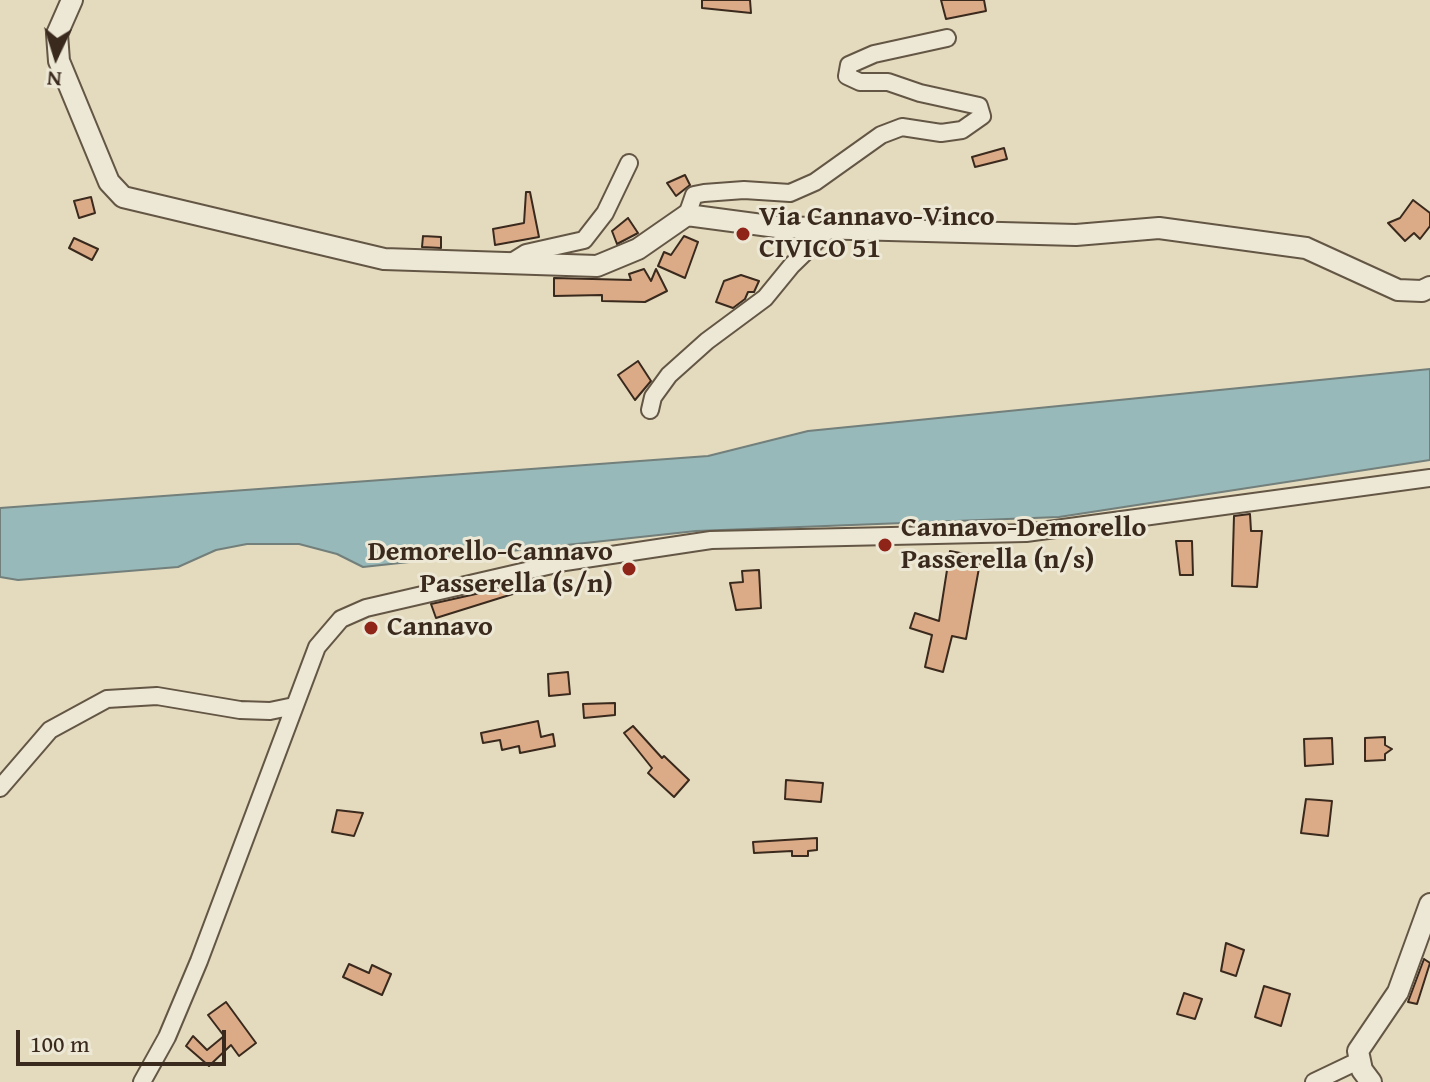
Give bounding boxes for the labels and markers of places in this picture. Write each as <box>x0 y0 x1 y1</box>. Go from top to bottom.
place label: Via Cannavo-Vinco CIVICO 51 <box>759 201 995 267</box>
marker: Via Cannavo-Vinco CIVICO 51 <box>734 225 752 243</box>
place label: Cannavo-Demorello Passerella (n/s) <box>901 512 1146 578</box>
place label: Demorello-Cannavo Passerella (s/n) <box>368 536 613 602</box>
marker: Cannavo-Demorello Passerella (n/s) <box>876 536 894 554</box>
marker: Demorello-Cannavo Passerella (s/n) <box>620 560 638 578</box>
place label: Cannavo <box>387 611 493 645</box>
marker: Cannavo <box>362 619 380 637</box>

